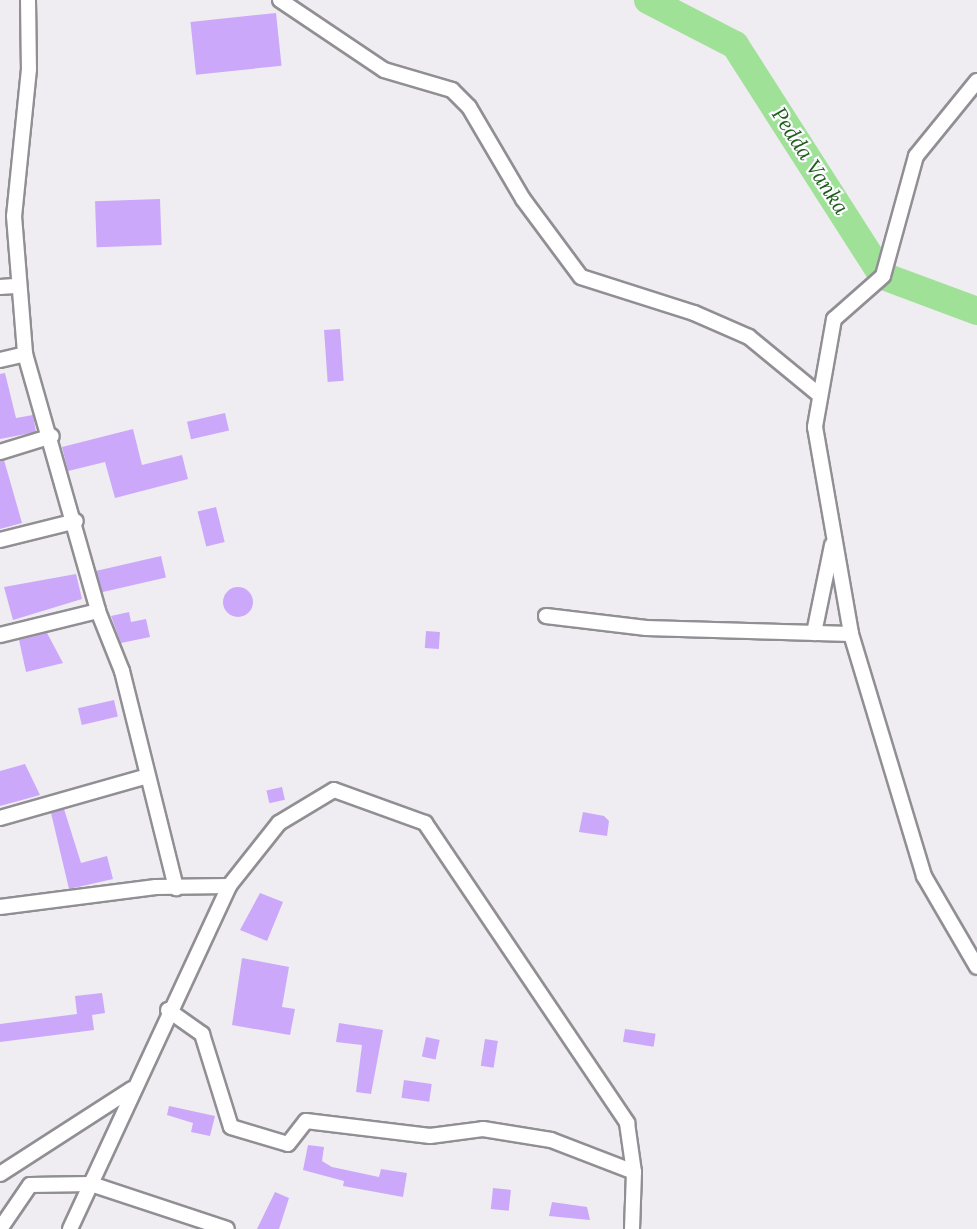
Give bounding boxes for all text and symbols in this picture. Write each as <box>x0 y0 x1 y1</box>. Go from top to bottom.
water label: Pedda Vanka <box>766 103 854 219</box>

